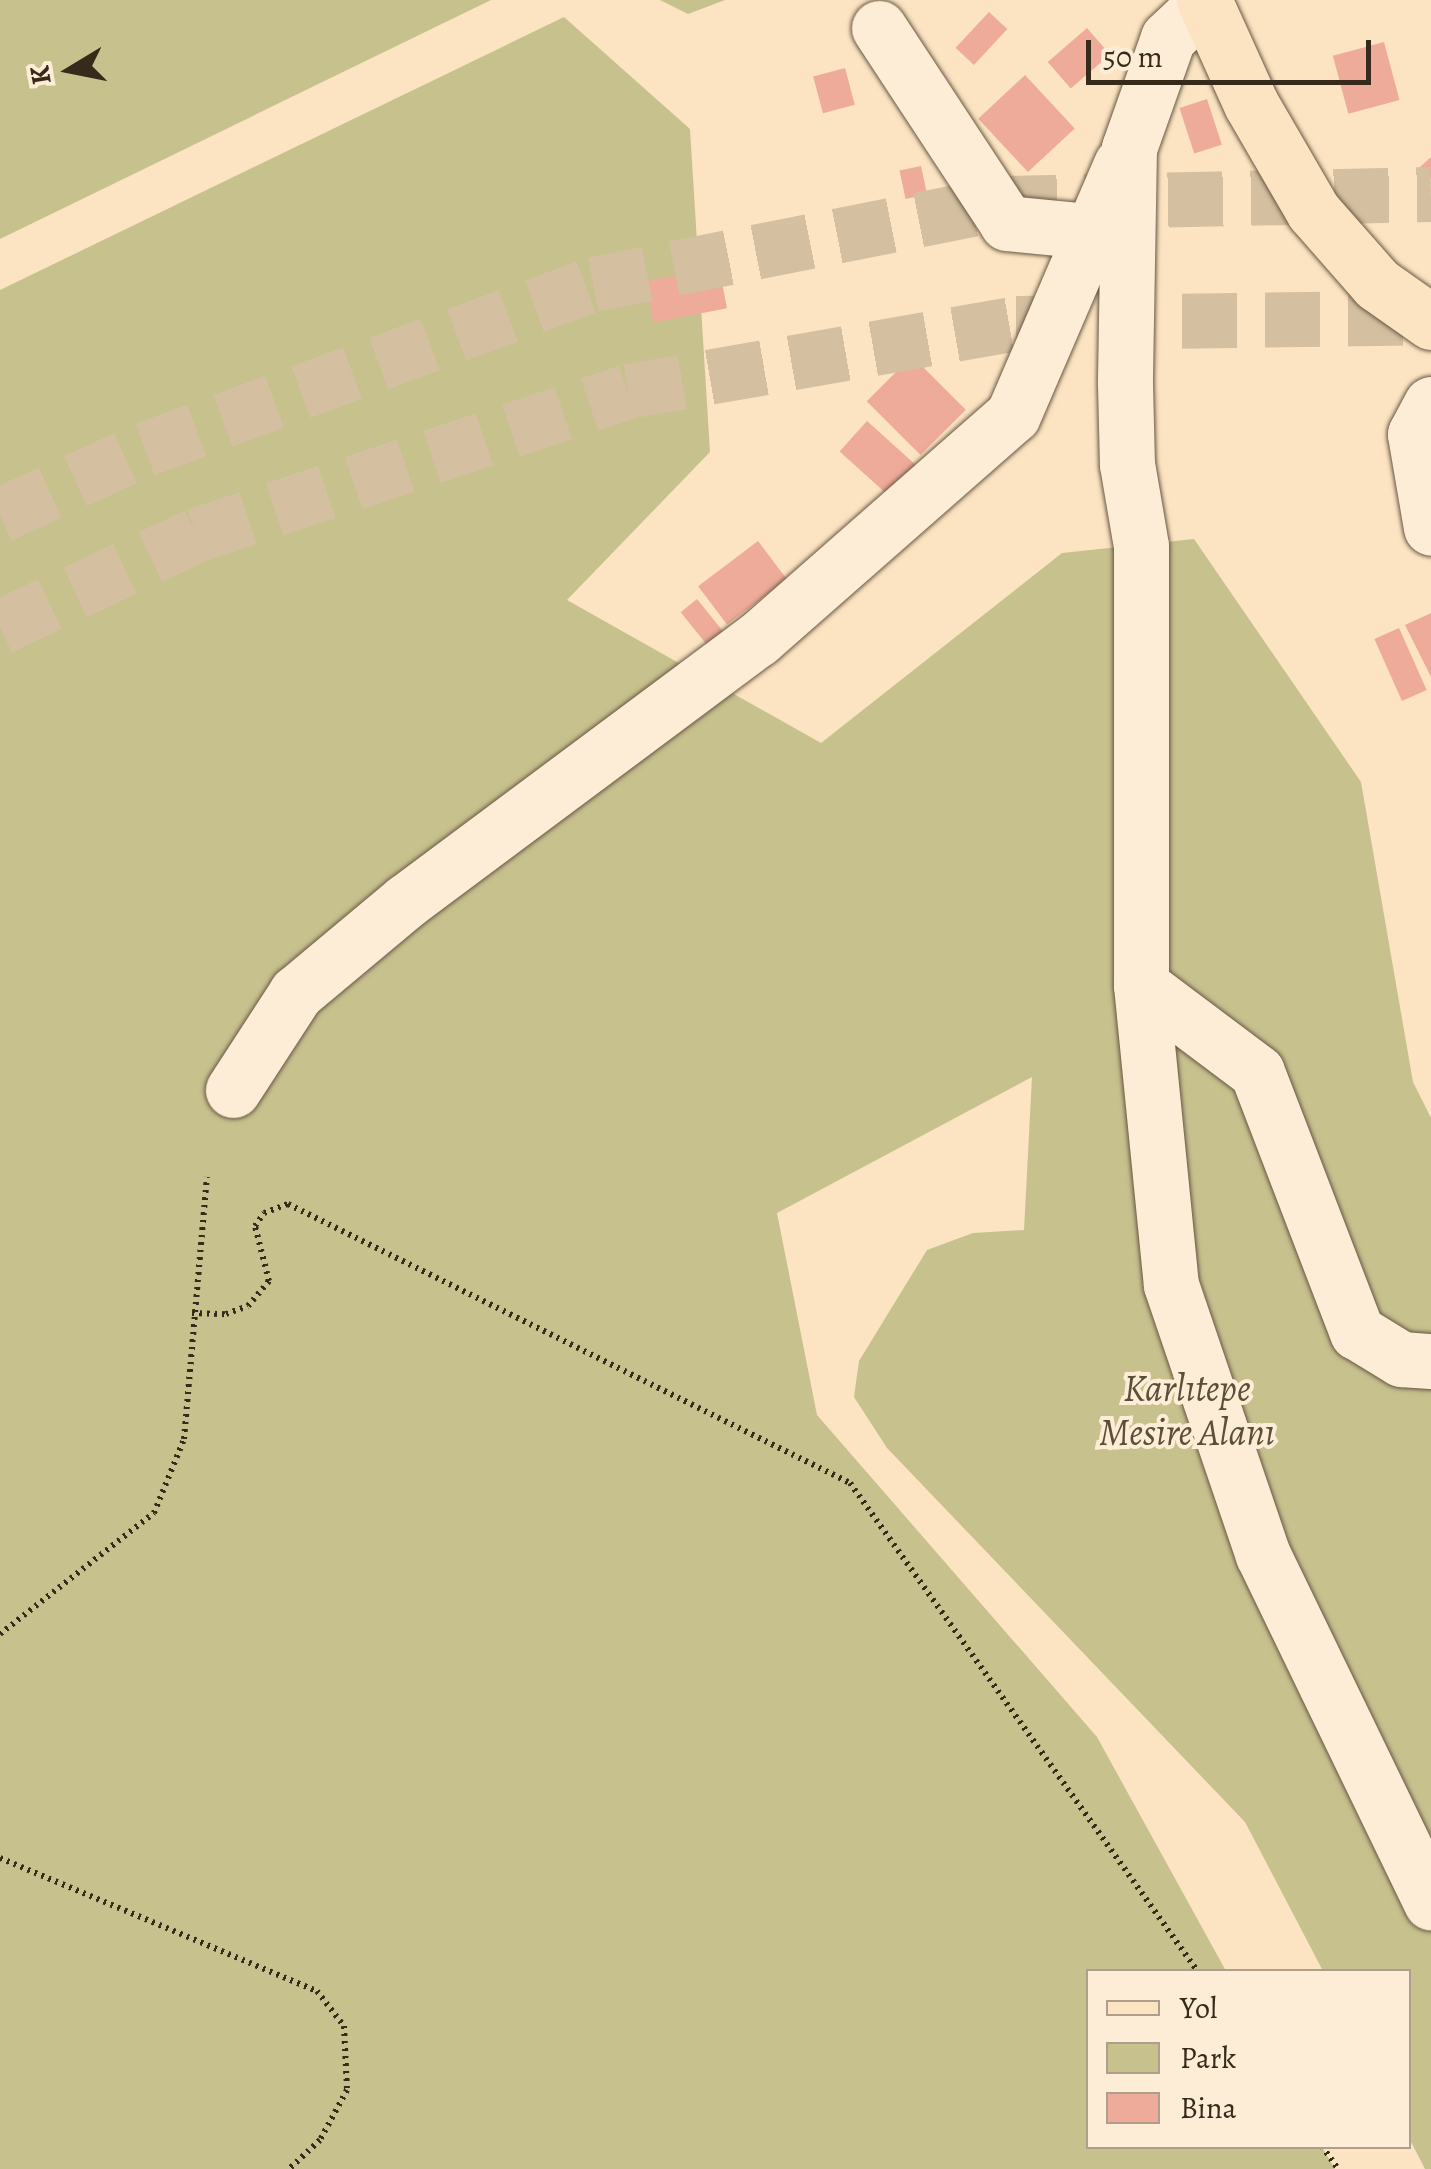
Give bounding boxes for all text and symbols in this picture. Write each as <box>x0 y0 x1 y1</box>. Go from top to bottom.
north arrow <box>20 20 120 120</box>
scale bar <box>1091 20 1376 82</box>
text: 50 m <box>1103 37 1163 77</box>
text: K <box>20 63 61 88</box>
park label: Karlıtepe Mesire Alanı <box>1099 1366 1275 1456</box>
legend <box>1086 1969 1411 2149</box>
text: Yol <box>1180 1988 1217 2028</box>
text: Park <box>1180 2038 1236 2078</box>
text: Bina <box>1180 2088 1237 2128</box>

